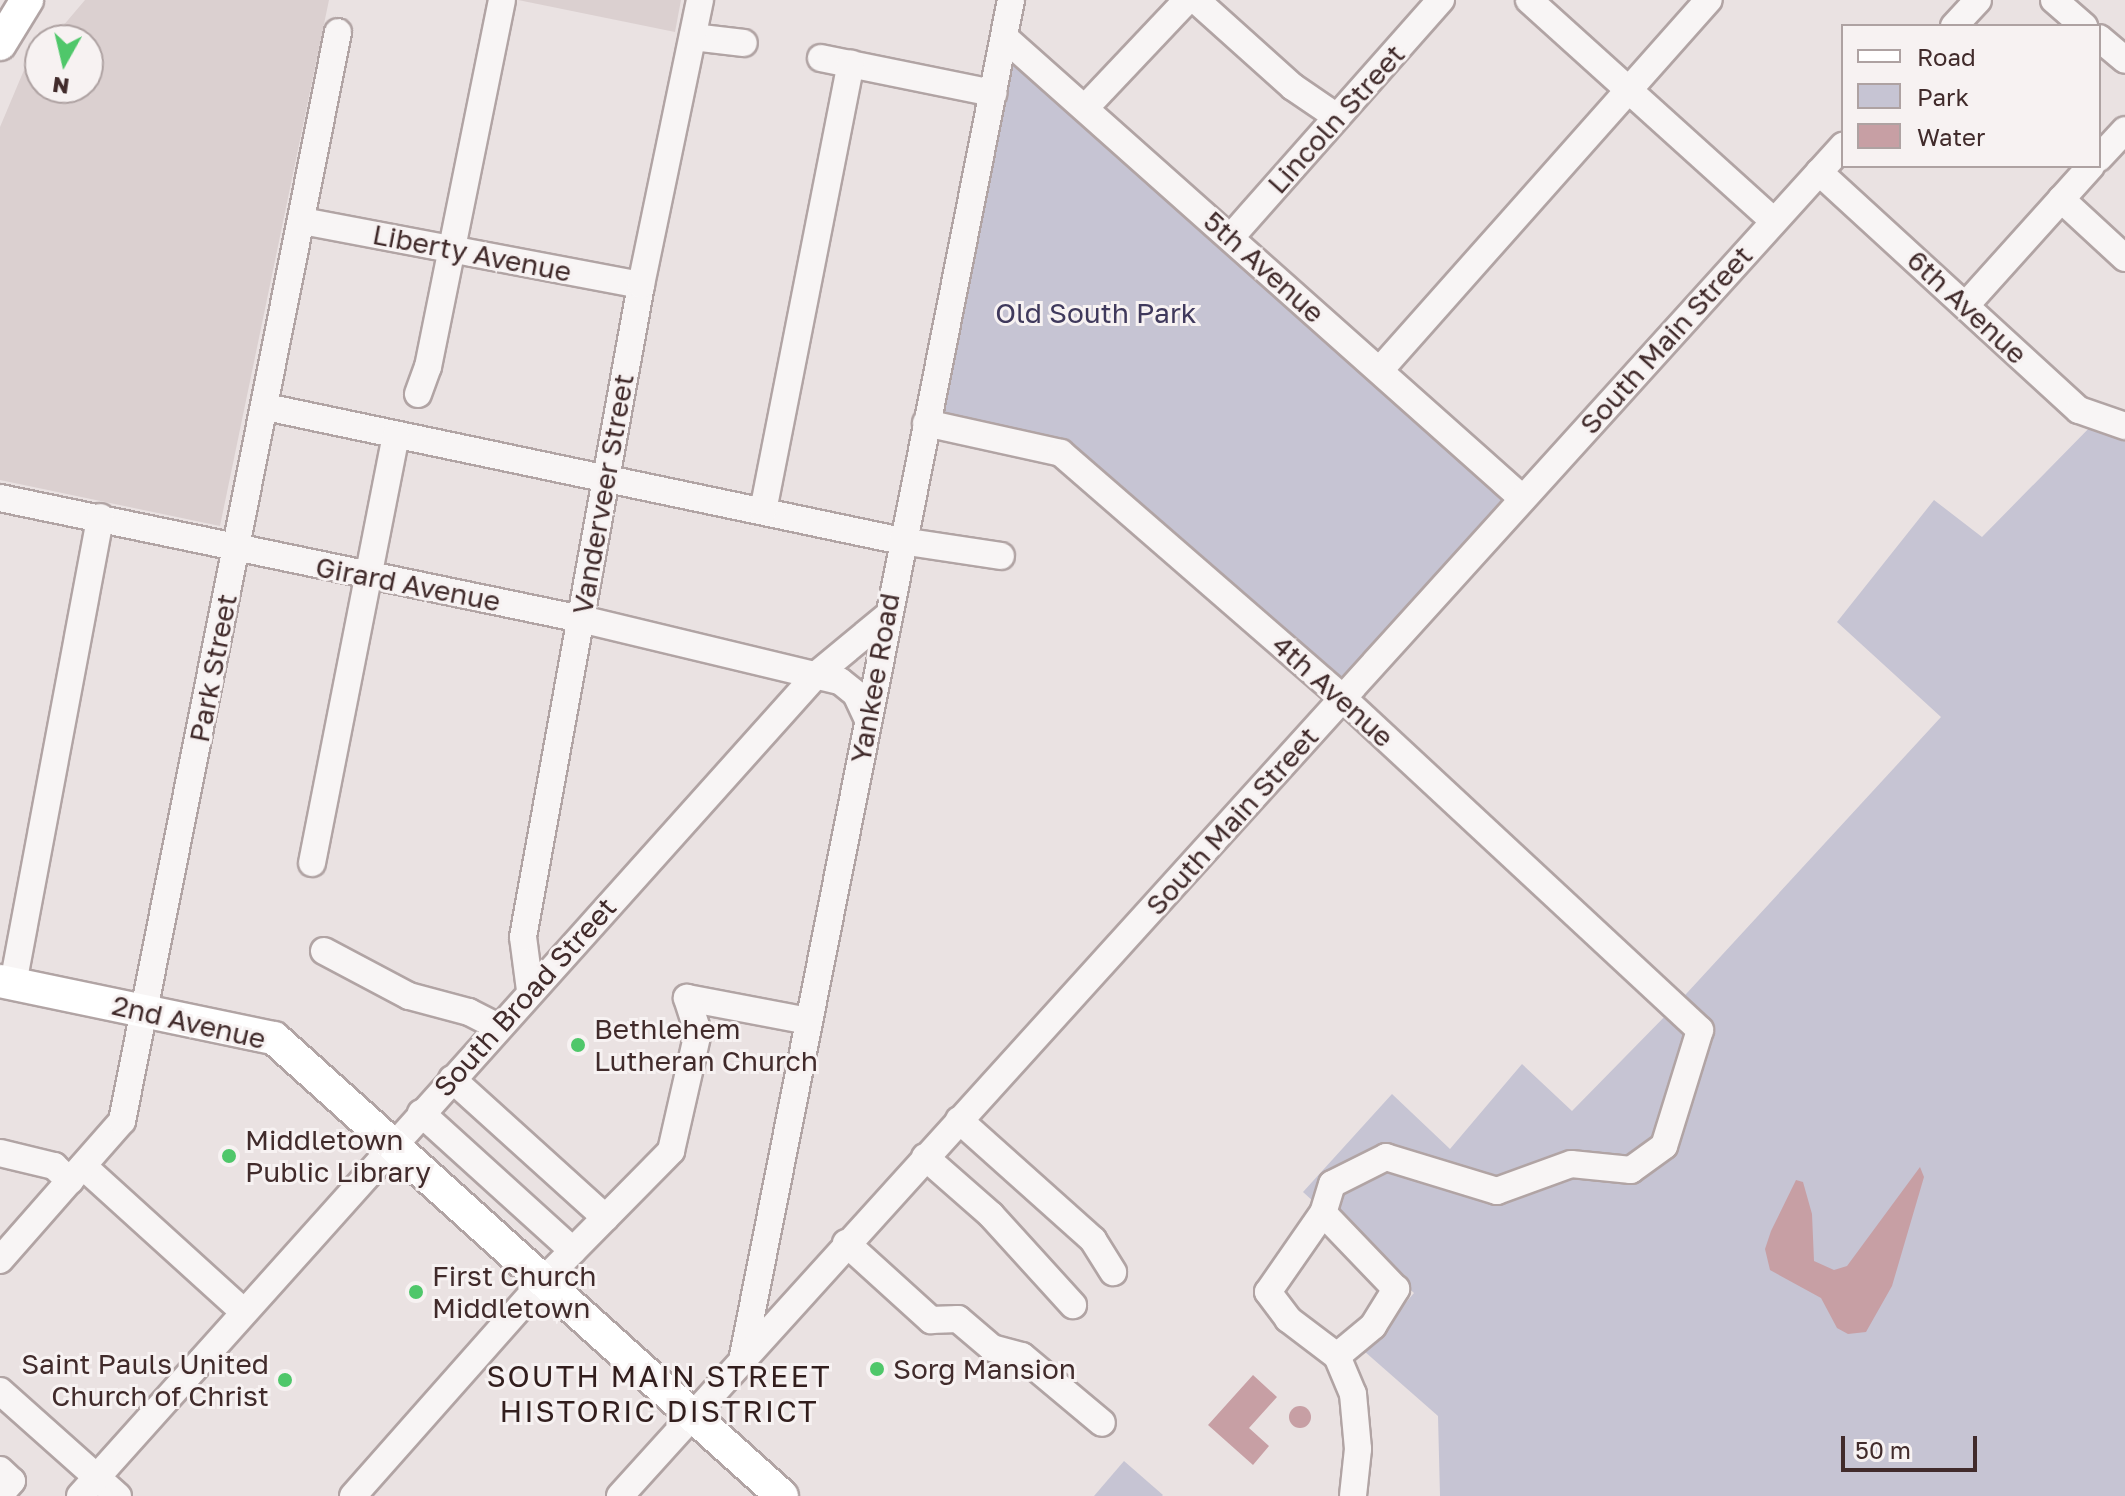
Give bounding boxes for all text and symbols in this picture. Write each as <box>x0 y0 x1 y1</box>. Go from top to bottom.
north arrow <box>24 24 104 104</box>
legend <box>1841 24 2101 168</box>
street label: Lincoln Street <box>1260 38 1412 200</box>
text: Road <box>1917 42 1976 71</box>
text: N <box>51 72 71 101</box>
text: Park <box>1917 82 1969 111</box>
text: Water <box>1917 122 1985 151</box>
street label: 5th Avenue <box>1197 204 1331 330</box>
street label: Liberty Avenue <box>370 217 574 289</box>
street label: South Main Street <box>1573 239 1759 441</box>
street label: 6th Avenue <box>1900 243 2034 371</box>
park label: Old South Park <box>995 296 1197 330</box>
street label: Vanderveer Street <box>565 371 641 617</box>
street label: Girard Avenue <box>313 550 503 618</box>
street label: Yankee Road <box>844 590 906 766</box>
street label: Park Street <box>182 591 244 745</box>
street label: 4th Avenue <box>1266 628 1400 754</box>
street label: South Main Street <box>1139 720 1325 922</box>
street label: South Broad Street <box>427 891 623 1103</box>
street label: 2nd Avenue <box>109 988 269 1056</box>
place label: Bethlehem Lutheran Church <box>594 1012 818 1078</box>
marker: Bethlehem Lutheran Church <box>569 1036 587 1054</box>
place label: Middletown Public Library <box>245 1123 431 1189</box>
marker: Middletown Public Library <box>220 1147 238 1165</box>
place label: First Church Middletown <box>432 1259 596 1325</box>
marker: First Church Middletown <box>407 1283 425 1301</box>
place label: Saint Pauls United Church of Christ <box>21 1347 269 1413</box>
place label: Sorg Mansion <box>893 1352 1076 1386</box>
district label: SOUTH MAIN STREET HISTORIC DISTRICT <box>486 1358 832 1428</box>
marker: Sorg Mansion <box>868 1360 886 1378</box>
marker: Saint Pauls United Church of Christ <box>276 1371 294 1389</box>
scale bar <box>1845 1420 1981 1470</box>
text: 50 m <box>1855 1435 1911 1464</box>

